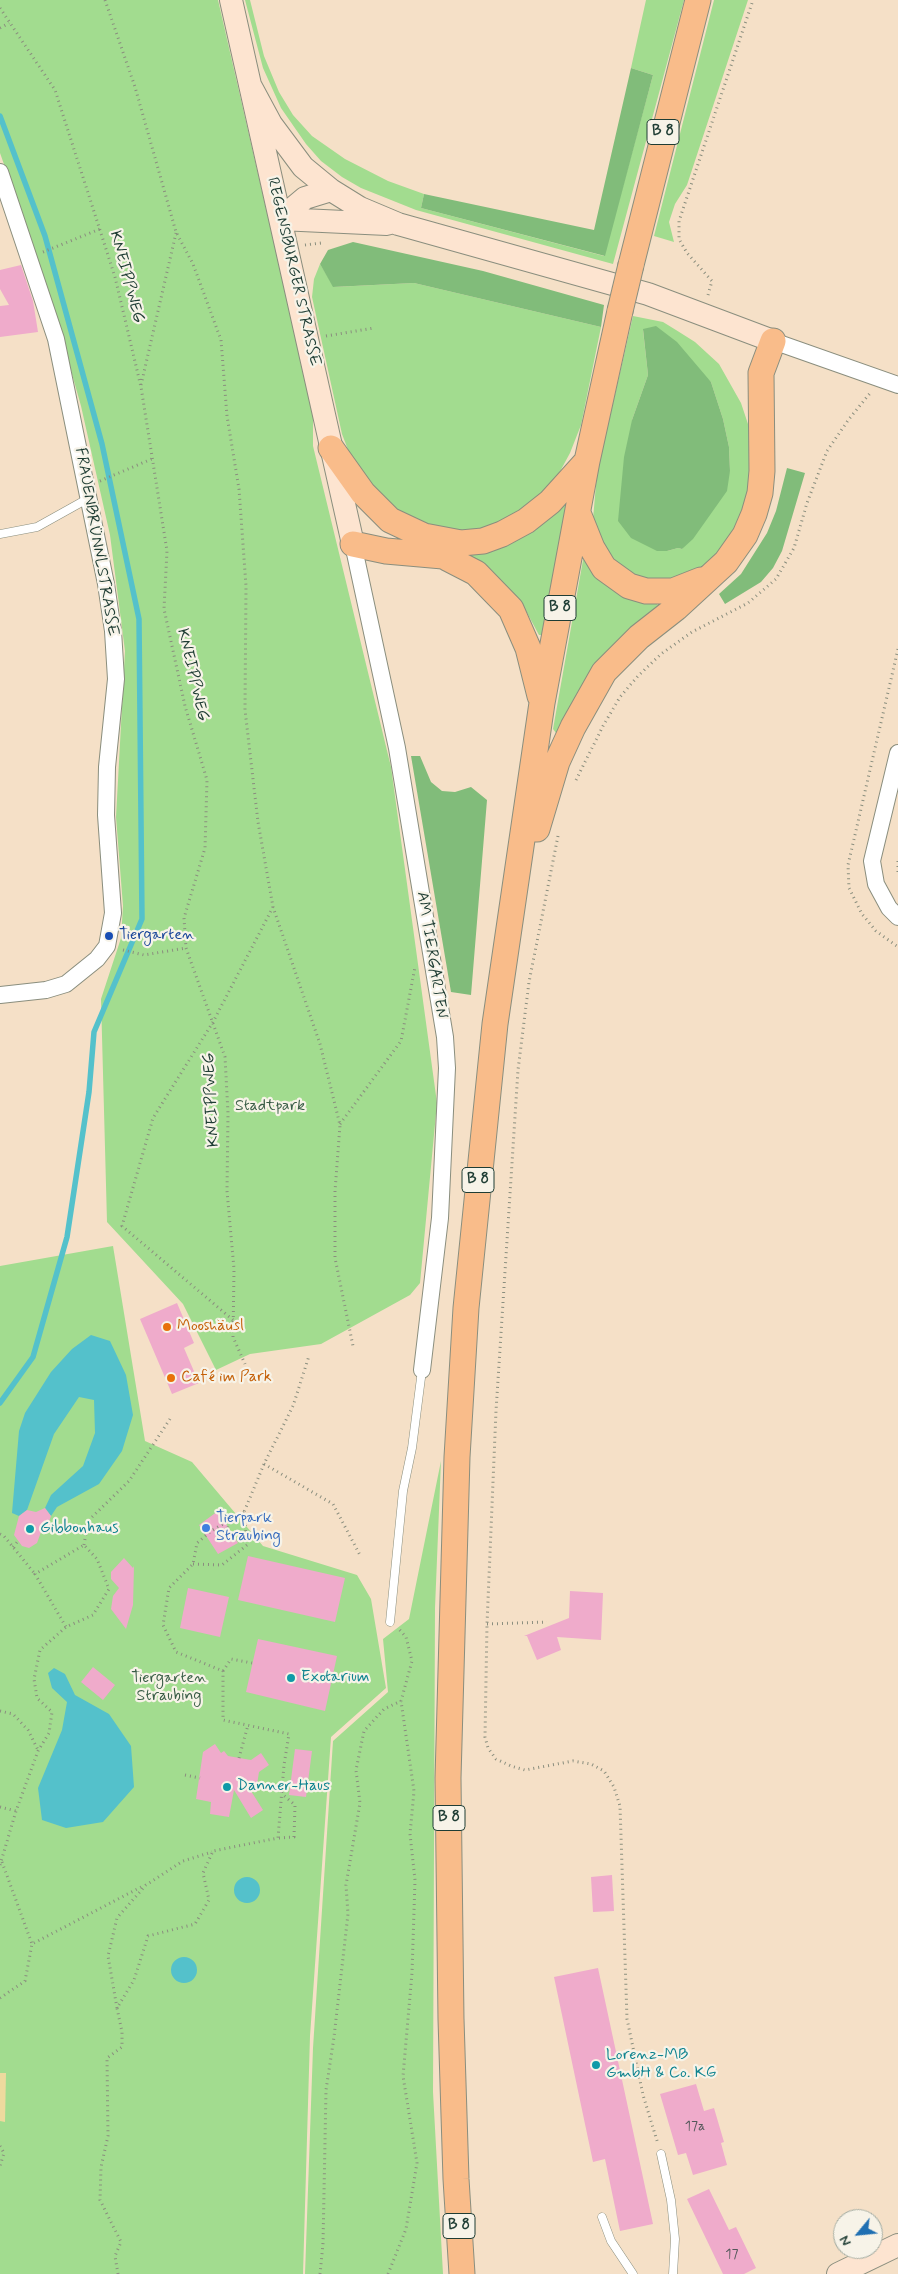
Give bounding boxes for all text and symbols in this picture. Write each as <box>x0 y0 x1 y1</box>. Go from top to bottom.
road number: B 8 <box>647 120 679 144</box>
street label: REGENSBURGER STRASSE <box>262 176 324 368</box>
street label: KNEIPPWEG <box>104 229 148 325</box>
street label: FRAUENBRÜNNLSTRASSE <box>70 446 122 638</box>
road number: B 8 <box>544 596 576 620</box>
street label: KNEIPPWEG <box>172 627 212 723</box>
street label: AM TIERGARTEN <box>411 890 451 1020</box>
place label: Tiergarten <box>119 926 195 946</box>
marker: Tiergarten <box>103 930 115 942</box>
street label: KNEIPPWEG <box>200 1052 224 1148</box>
park label: Stadtpark <box>235 1097 305 1117</box>
road number: B 8 <box>462 1168 494 1192</box>
place label: Mooshäusl <box>177 1317 244 1337</box>
marker: Mooshäusl <box>161 1321 173 1333</box>
place label: Café im Park <box>181 1368 272 1388</box>
marker: Café im Park <box>165 1372 177 1384</box>
place label: Tierpark Straubing <box>216 1509 281 1547</box>
place label: Gibbonhaus <box>40 1519 119 1539</box>
marker: Tierpark Straubing <box>200 1522 212 1534</box>
marker: Gibbonhaus <box>24 1523 36 1535</box>
place label: Exotarium <box>301 1668 370 1688</box>
park label: Tiergarten Straubing <box>131 1669 207 1707</box>
marker: Exotarium <box>285 1672 297 1684</box>
place label: Danner-Haus <box>237 1777 330 1797</box>
marker: Danner-Haus <box>221 1781 233 1793</box>
road number: B 8 <box>433 1806 465 1830</box>
place label: Lorenz-MB GmbH & Co. KG <box>606 2046 716 2084</box>
marker: Lorenz-MB GmbH & Co. KG <box>590 2059 602 2071</box>
house number: 17a <box>685 2119 705 2135</box>
north arrow <box>833 2209 883 2259</box>
road number: B 8 <box>443 2214 475 2238</box>
text: N <box>836 2232 856 2249</box>
house number: 17 <box>725 2247 739 2263</box>

